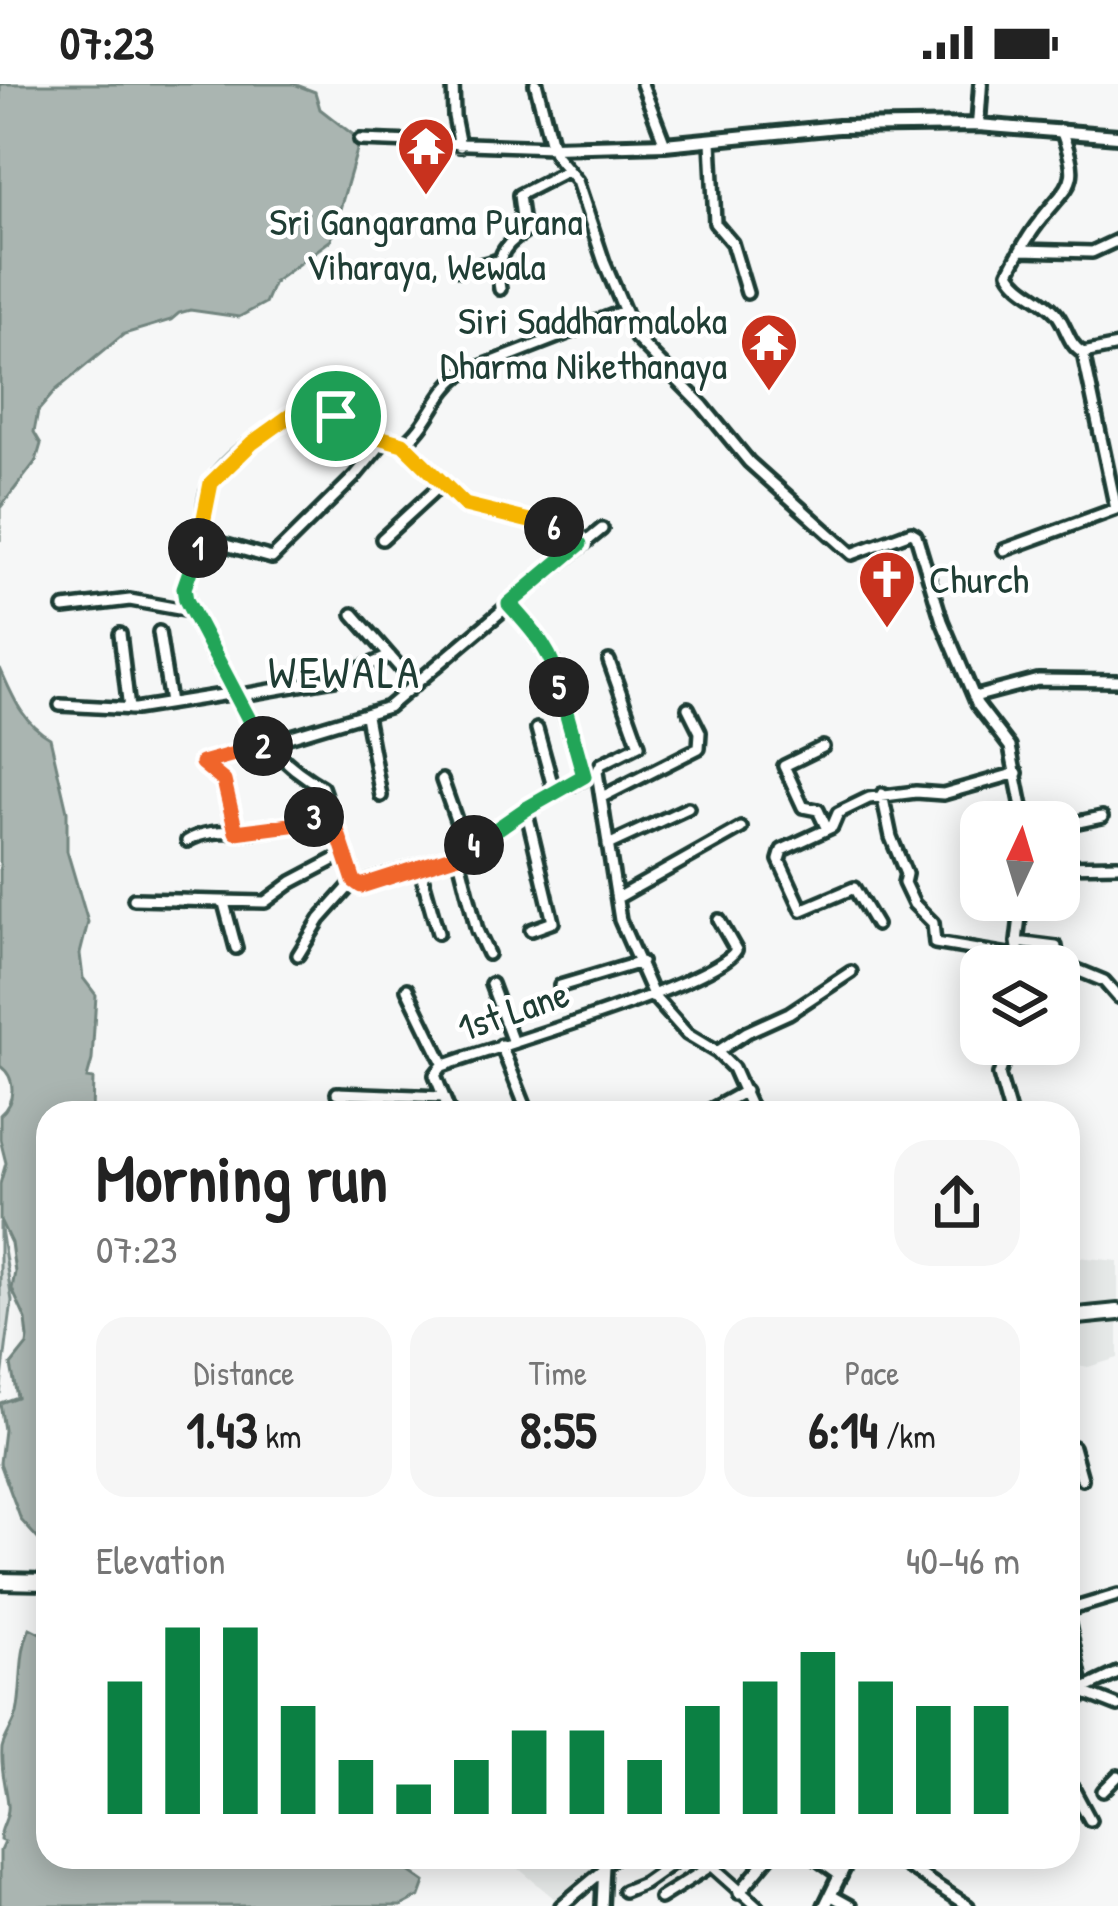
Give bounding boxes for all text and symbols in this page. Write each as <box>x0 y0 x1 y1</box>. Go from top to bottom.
text: 07:23 <box>60 12 154 73</box>
temple icon: Sri Gangarama Purana Viharaya, Wewala <box>395 115 457 197</box>
place label: Sri Gangarama Purana Viharaya, Wewala <box>269 194 583 292</box>
place label: Siri Saddharmaloka Dharma Nikethanaya <box>440 293 727 391</box>
temple icon: Siri Saddharmaloka Dharma Nikethanaya <box>738 311 800 393</box>
pin <box>285 365 387 467</box>
icon: arrive <box>303 383 369 449</box>
pin: 6 <box>524 497 584 557</box>
text: 6 <box>547 505 561 549</box>
pin: 1 <box>168 518 228 578</box>
text: 1 <box>192 526 204 570</box>
church icon: Church <box>856 548 918 630</box>
place label: Church <box>929 552 1029 605</box>
district label: WEWALA <box>268 641 422 702</box>
pin: 5 <box>529 657 589 717</box>
text: 5 <box>552 665 566 709</box>
pin: 2 <box>233 716 293 776</box>
text: 2 <box>255 724 271 768</box>
pin: 3 <box>284 787 344 847</box>
text: 3 <box>307 795 321 839</box>
north arrow <box>960 801 1080 921</box>
map controls <box>960 801 1080 1065</box>
pin: 4 <box>444 815 504 875</box>
text: 4 <box>468 823 480 867</box>
button: layers <box>960 945 1080 1065</box>
street label: 1st Lane <box>450 966 576 1053</box>
text: Morning run <box>96 1132 388 1222</box>
button: share <box>894 1140 1020 1266</box>
text: 07:23 <box>96 1222 178 1275</box>
text: Distance <box>194 1351 294 1395</box>
text: Time <box>529 1351 587 1395</box>
text: Pace <box>845 1351 899 1395</box>
text: 1.43 <box>186 1395 258 1464</box>
text: 8:55 <box>519 1395 597 1464</box>
text: 6:14 <box>808 1395 878 1464</box>
text: km <box>258 1414 302 1458</box>
text: /km <box>878 1414 936 1458</box>
text: Elevation <box>96 1533 226 1586</box>
text: 40–46 m <box>906 1533 1020 1586</box>

